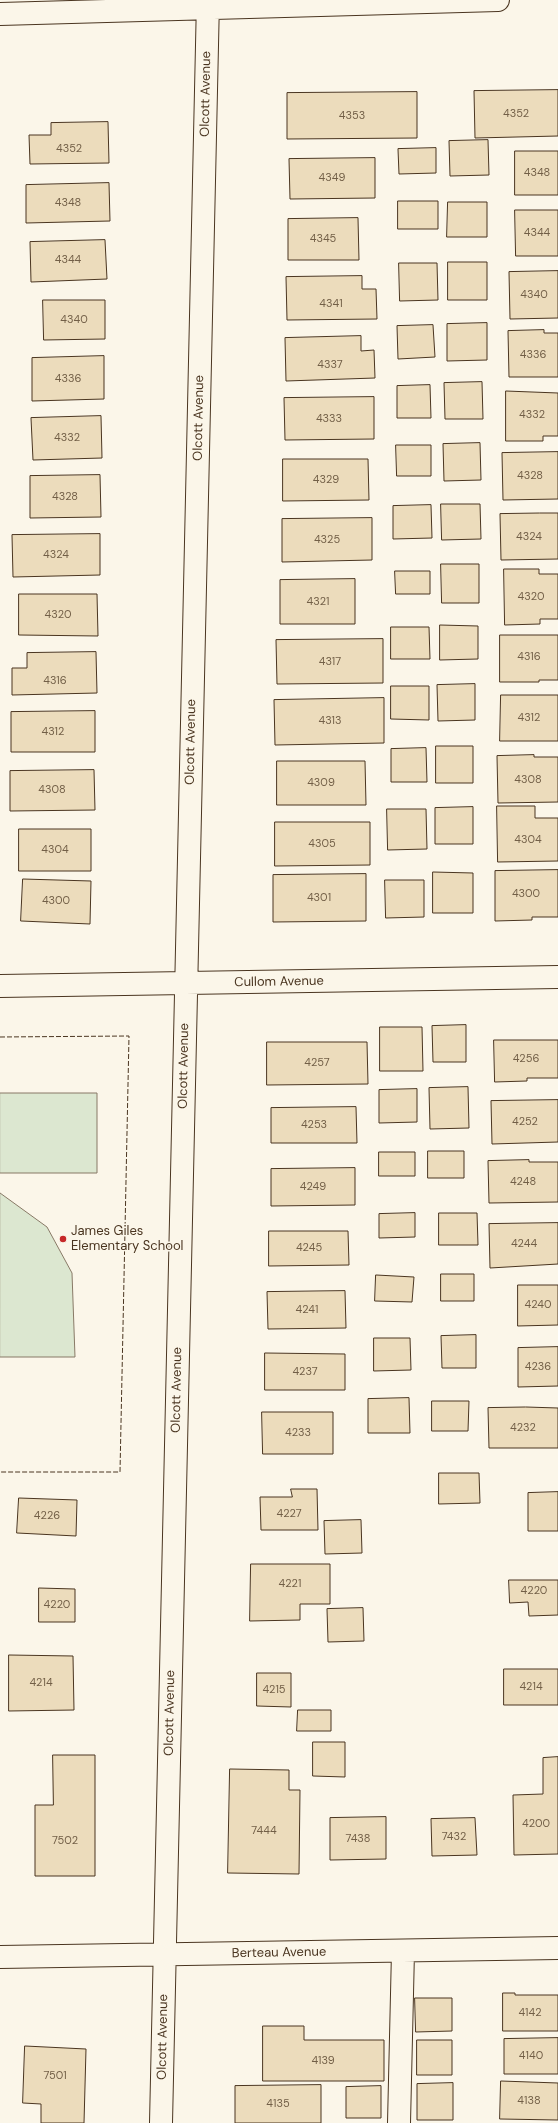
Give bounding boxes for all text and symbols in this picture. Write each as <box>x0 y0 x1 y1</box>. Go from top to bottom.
street label: Olcott Avenue <box>197 51 215 137</box>
house number: 4352 <box>503 107 529 121</box>
house number: 4353 <box>339 109 365 123</box>
house number: 4352 <box>56 142 82 156</box>
house number: 4348 <box>524 166 550 180</box>
house number: 4349 <box>319 171 345 185</box>
house number: 4348 <box>55 196 81 210</box>
house number: 4344 <box>524 226 550 240</box>
house number: 4345 <box>310 232 336 246</box>
house number: 4344 <box>55 253 81 267</box>
house number: 4340 <box>520 288 548 302</box>
house number: 4341 <box>319 297 343 311</box>
house number: 4340 <box>60 313 88 327</box>
house number: 4336 <box>520 348 546 362</box>
house number: 4337 <box>317 358 343 372</box>
house number: 4336 <box>55 372 81 386</box>
street label: Olcott Avenue <box>190 375 208 461</box>
house number: 4332 <box>519 408 545 422</box>
house number: 4333 <box>316 412 342 426</box>
house number: 4332 <box>54 431 80 445</box>
house number: 4328 <box>517 469 543 483</box>
house number: 4329 <box>313 473 339 487</box>
house number: 4328 <box>52 490 78 504</box>
house number: 4324 <box>516 530 542 544</box>
house number: 4325 <box>314 533 340 547</box>
house number: 4324 <box>43 548 69 562</box>
house number: 4320 <box>518 590 544 604</box>
house number: 4321 <box>307 595 329 609</box>
house number: 4320 <box>45 608 71 622</box>
house number: 4316 <box>517 650 541 664</box>
house number: 4317 <box>319 655 341 669</box>
house number: 4316 <box>43 674 67 688</box>
street label: Olcott Avenue <box>182 699 200 785</box>
house number: 4312 <box>518 711 540 725</box>
house number: 4313 <box>319 714 341 728</box>
house number: 4312 <box>42 725 64 739</box>
house number: 4308 <box>514 773 542 787</box>
house number: 4309 <box>307 776 335 790</box>
house number: 4308 <box>38 783 66 797</box>
house number: 4304 <box>514 833 542 847</box>
house number: 4305 <box>308 837 336 851</box>
house number: 4304 <box>41 843 69 857</box>
house number: 4300 <box>512 887 540 901</box>
house number: 4301 <box>307 891 331 905</box>
house number: 4300 <box>42 894 70 908</box>
street label: Cullom Avenue <box>234 973 324 991</box>
street label: Olcott Avenue <box>175 1023 193 1109</box>
house number: 4256 <box>513 1052 539 1066</box>
house number: 4257 <box>304 1056 330 1070</box>
house number: 4252 <box>512 1115 538 1129</box>
house number: 4253 <box>301 1118 327 1132</box>
house number: 4248 <box>510 1175 536 1189</box>
house number: 4249 <box>300 1180 326 1194</box>
place label: James Giles Elementary School <box>71 1224 183 1255</box>
marker: James Giles Elementary School <box>58 1234 68 1244</box>
house number: 4244 <box>511 1237 537 1251</box>
house number: 4245 <box>296 1241 322 1255</box>
house number: 4240 <box>524 1298 552 1312</box>
house number: 4241 <box>296 1303 318 1317</box>
street label: Olcott Avenue <box>168 1347 186 1433</box>
house number: 4236 <box>525 1360 551 1374</box>
house number: 4237 <box>292 1365 318 1379</box>
house number: 4232 <box>510 1421 536 1435</box>
house number: 4233 <box>285 1426 311 1440</box>
house number: 4227 <box>276 1507 302 1521</box>
house number: 4226 <box>34 1509 60 1523</box>
house number: 4221 <box>279 1577 301 1591</box>
house number: 4220 <box>521 1584 547 1598</box>
house number: 4220 <box>44 1598 70 1612</box>
street label: Olcott Avenue <box>161 1670 179 1756</box>
house number: 4214 <box>29 1676 53 1690</box>
house number: 4214 <box>519 1680 543 1694</box>
house number: 4215 <box>262 1683 286 1697</box>
house number: 4200 <box>522 1817 550 1831</box>
house number: 7444 <box>251 1824 277 1838</box>
house number: 7432 <box>442 1830 466 1844</box>
house number: 7438 <box>345 1832 371 1846</box>
house number: 7502 <box>52 1834 78 1848</box>
street label: Berteau Avenue <box>232 1944 326 1962</box>
street label: Olcott Avenue <box>154 1994 172 2080</box>
house number: 4142 <box>518 2006 542 2020</box>
house number: 4140 <box>519 2049 543 2063</box>
house number: 4139 <box>311 2054 335 2068</box>
house number: 7501 <box>43 2069 67 2083</box>
house number: 4138 <box>517 2094 541 2108</box>
house number: 4135 <box>266 2097 290 2111</box>

